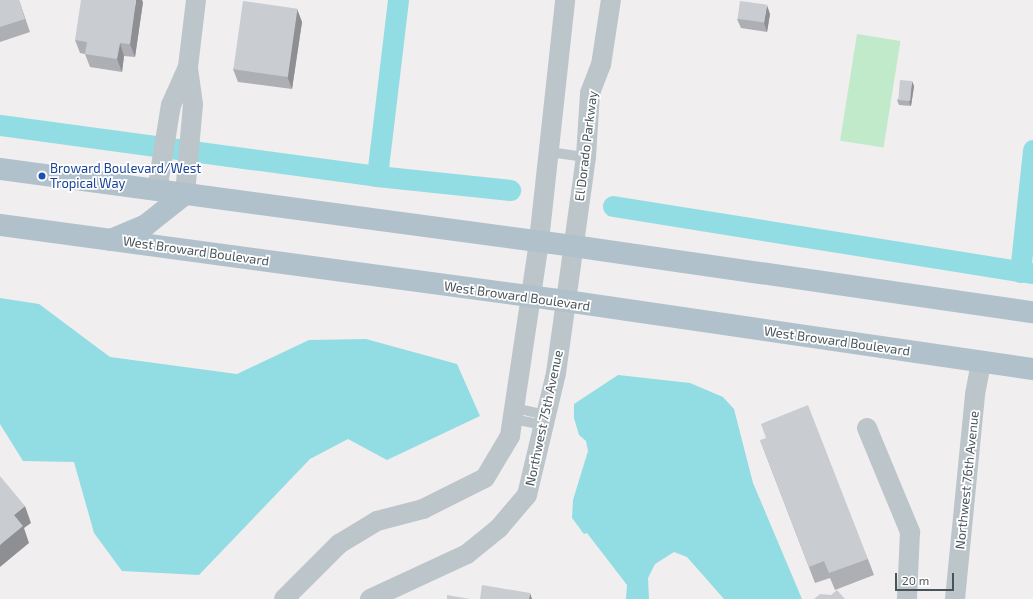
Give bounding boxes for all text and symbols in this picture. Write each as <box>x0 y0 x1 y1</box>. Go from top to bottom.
street label: El Dorado Parkway <box>571 90 601 202</box>
place label: Broward Boulevard/West Tropical Way <box>50 161 201 192</box>
marker: Broward Boulevard/West Tropical Way <box>37 171 47 181</box>
street label: West Broward Boulevard <box>122 233 270 269</box>
street label: West Broward Boulevard <box>443 278 591 314</box>
street label: West Broward Boulevard <box>763 323 911 359</box>
street label: Northwest 75th Avenue <box>522 348 566 488</box>
street label: Northwest 76th Avenue <box>952 410 982 550</box>
scale bar <box>897 565 956 591</box>
text: 20 m <box>902 573 929 587</box>

